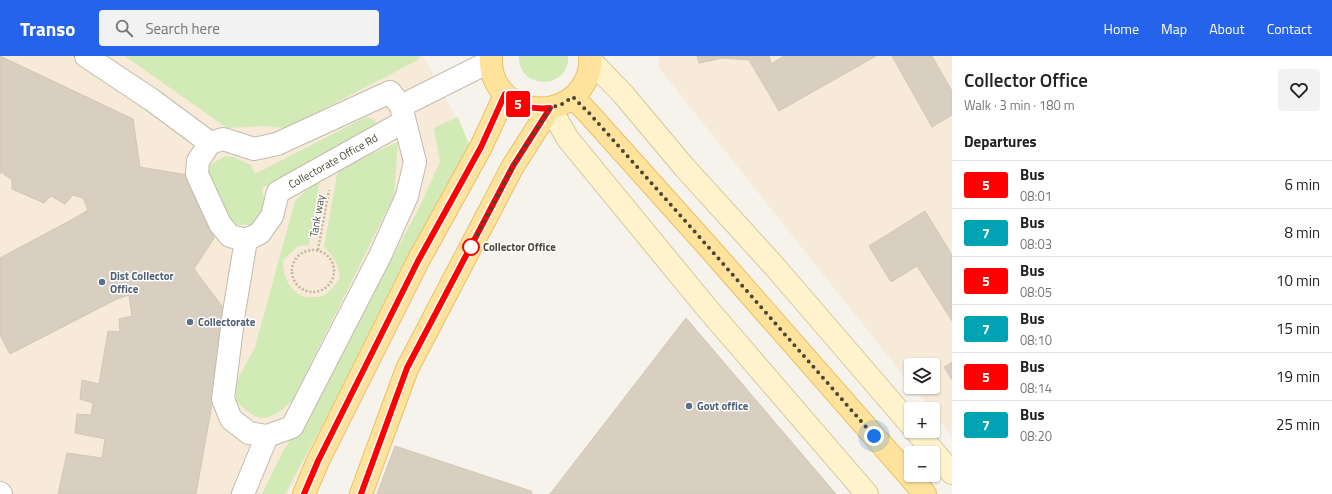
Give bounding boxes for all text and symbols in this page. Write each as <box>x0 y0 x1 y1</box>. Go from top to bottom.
search box <box>99 10 379 46</box>
text: Transo <box>20 14 75 43</box>
icon: search <box>113 17 135 39</box>
text: Search here <box>145 17 220 40</box>
text: Home <box>1104 18 1139 39</box>
text: Map <box>1161 18 1187 39</box>
text: About <box>1209 18 1245 39</box>
text: Contact <box>1267 18 1312 39</box>
text: Collector Office <box>964 65 1088 94</box>
button: heart <box>1278 69 1320 111</box>
line badge: 5 <box>505 91 531 117</box>
text: 5 <box>514 93 522 114</box>
text: Walk · 3 min · 180 m <box>964 95 1075 115</box>
street label: Collectorate Office Rd <box>285 130 381 192</box>
text: Departures <box>964 130 1037 153</box>
text: Bus <box>1020 163 1045 186</box>
text: 6 min <box>1284 173 1320 196</box>
text: 5 <box>982 174 990 195</box>
text: 08:01 <box>1020 186 1052 206</box>
street label: Tank way <box>305 193 329 239</box>
text: Bus <box>1020 211 1045 234</box>
text: 8 min <box>1284 221 1320 244</box>
text: 7 <box>982 222 990 243</box>
text: 08:03 <box>1020 234 1052 254</box>
marker: Collector Office <box>462 238 480 256</box>
place label: Collector Office <box>483 239 556 255</box>
text: Bus <box>1020 259 1045 282</box>
place label: Dist Collector Office <box>110 268 174 297</box>
text: 10 min <box>1276 269 1320 292</box>
text: 5 <box>982 270 990 291</box>
marker: Dist Collector Office <box>97 277 107 287</box>
text: 08:05 <box>1020 282 1052 302</box>
text: Bus <box>1020 307 1045 330</box>
place label: Collectorate <box>198 314 256 330</box>
marker: Collectorate <box>185 317 195 327</box>
text: 15 min <box>1276 317 1320 340</box>
text: 7 <box>982 318 990 339</box>
text: 08:10 <box>1020 330 1052 350</box>
text: Bus <box>1020 355 1045 378</box>
map controls <box>904 358 940 482</box>
button: layers <box>904 358 940 394</box>
text: 19 min <box>1276 365 1320 388</box>
text: 5 <box>982 366 990 387</box>
text: 08:14 <box>1020 378 1052 398</box>
place label: Govt office <box>697 398 749 414</box>
marker: Govt office <box>684 401 694 411</box>
button: + <box>904 402 940 438</box>
text: Bus <box>1020 403 1045 426</box>
text: 25 min <box>1276 413 1320 436</box>
text: 7 <box>982 414 990 435</box>
your location <box>864 426 884 446</box>
text: 08:20 <box>1020 426 1052 446</box>
button: − <box>904 446 940 482</box>

